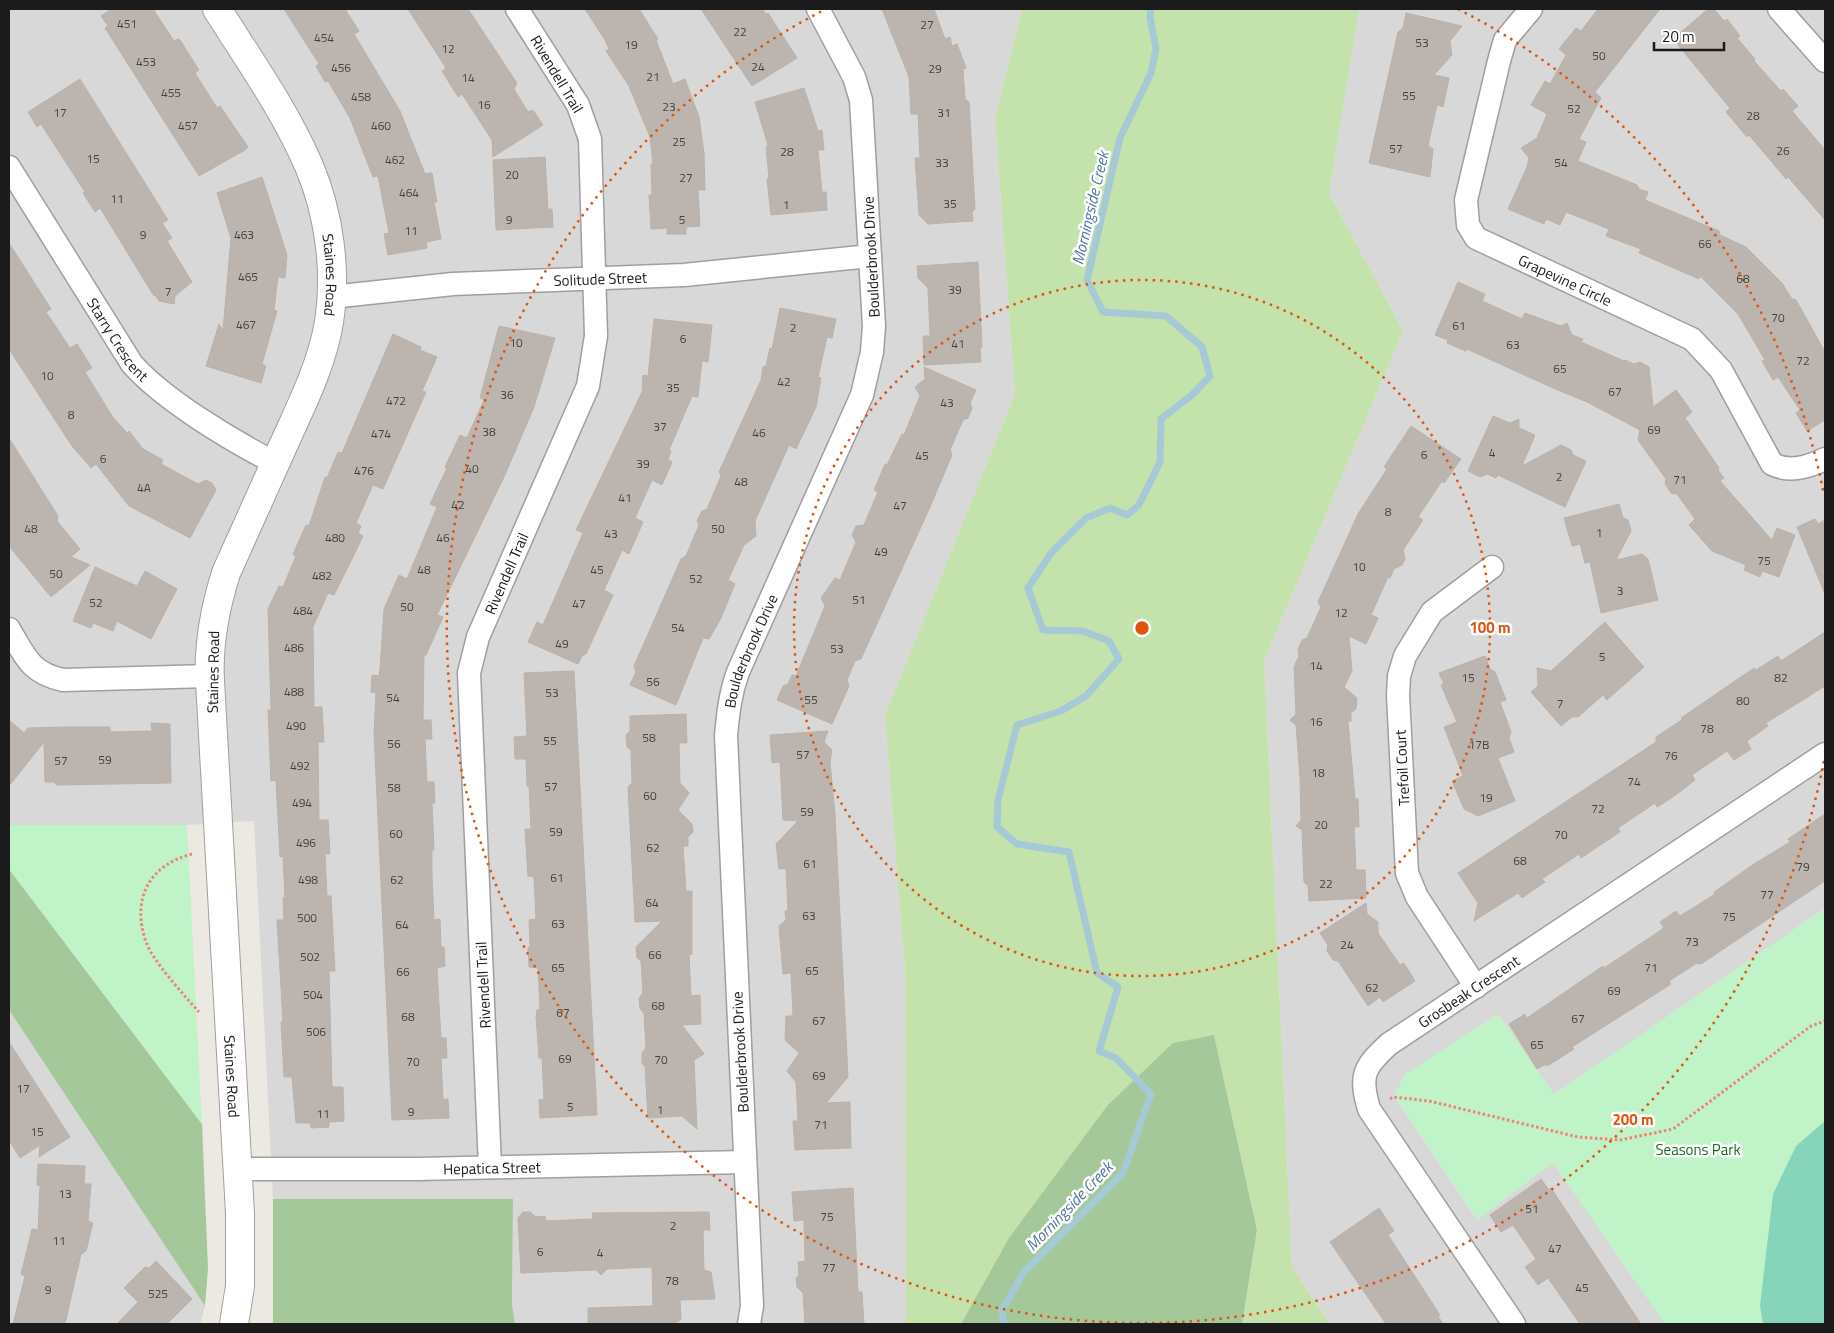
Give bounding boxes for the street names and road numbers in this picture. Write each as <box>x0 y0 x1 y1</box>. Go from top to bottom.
street label: Rivendell Trail <box>525 31 589 117</box>
street label: Boulderbrook Drive <box>856 196 886 318</box>
street label: Staines Road <box>317 232 344 317</box>
street label: Grapevine Circle <box>1515 248 1616 312</box>
street label: Solitude Street <box>553 265 648 292</box>
street label: Starry Crescent <box>82 293 155 387</box>
street label: Rivendell Trail <box>478 529 534 618</box>
street label: Boulderbrook Drive <box>718 590 783 710</box>
street label: Staines Road <box>201 631 225 713</box>
street label: Trefoil Court <box>1388 729 1415 807</box>
street label: Rivendell Trail <box>469 941 497 1029</box>
street label: Grosbeak Crescent <box>1413 949 1524 1033</box>
street label: Boulderbrook Drive <box>725 991 755 1113</box>
street label: Staines Road <box>218 1035 246 1118</box>
street label: Hepatica Street <box>443 1155 542 1180</box>

